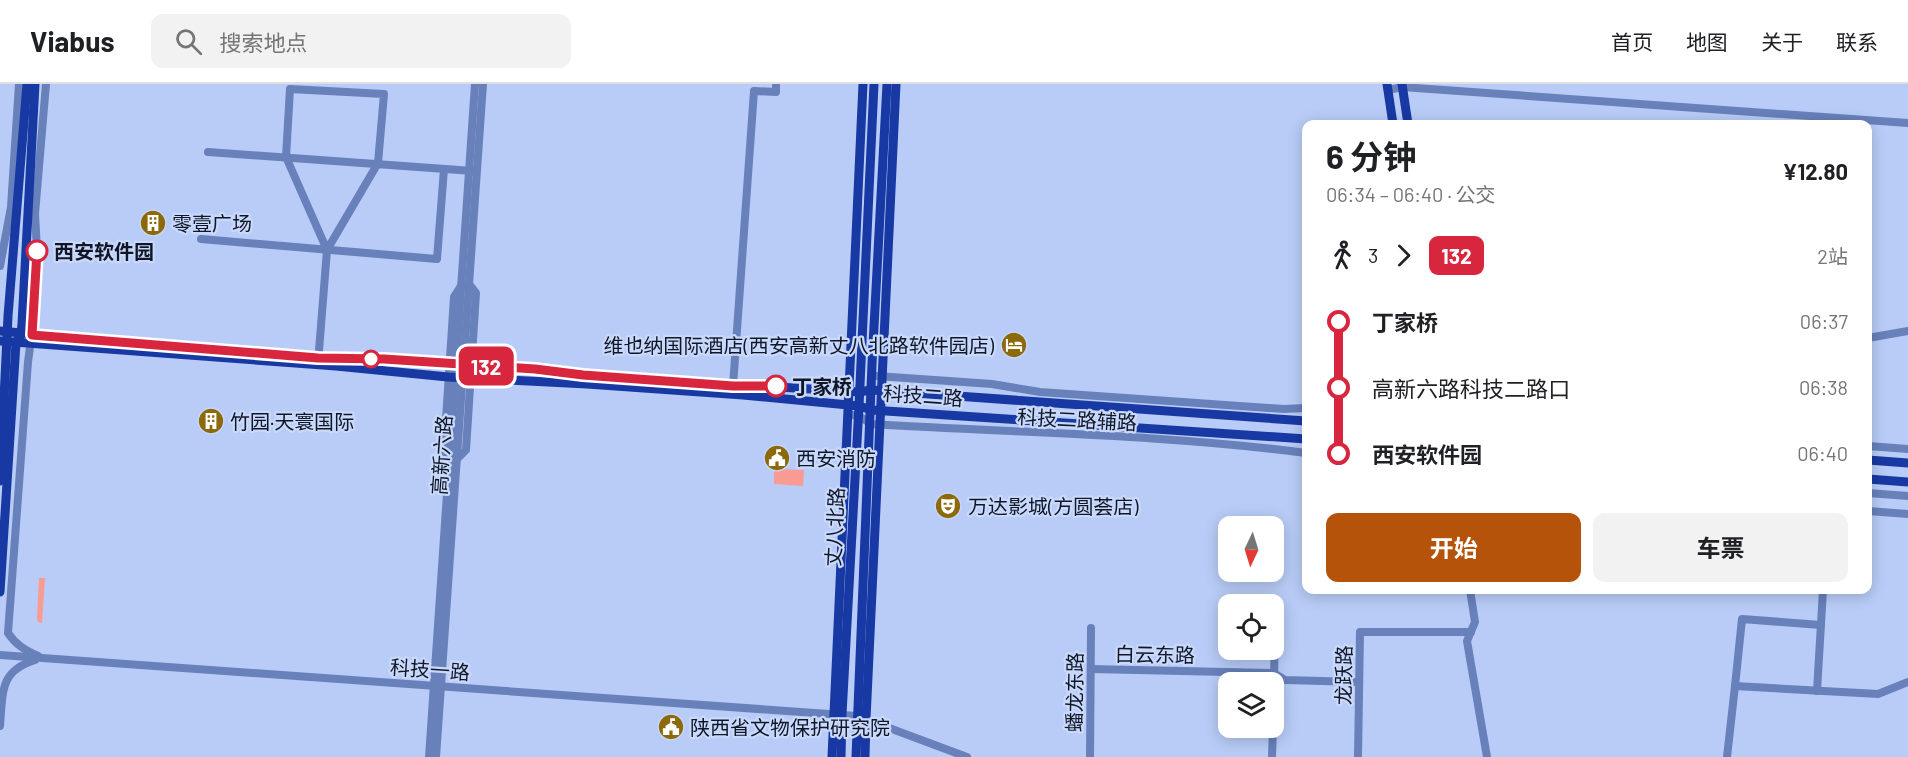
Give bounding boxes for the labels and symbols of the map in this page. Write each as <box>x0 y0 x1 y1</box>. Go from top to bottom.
building icon: 零壹广场 <box>138 208 168 238</box>
place label: 零壹广场 <box>172 211 252 235</box>
place label: 西安软件园 <box>54 239 154 263</box>
marker: 西安软件园 <box>26 240 48 262</box>
hotel icon: 维也纳国际酒店(西安高新丈八北路软件园店) <box>999 330 1029 360</box>
place label: 维也纳国际酒店(西安高新丈八北路软件园店) <box>604 333 995 357</box>
line badge: 132 <box>452 346 520 386</box>
unlabelled marker <box>362 350 380 368</box>
place label: 丁家桥 <box>792 374 852 398</box>
marker: 丁家桥 <box>765 375 787 397</box>
street label: 科技二路 <box>882 380 964 410</box>
street label: 科技二路辅路 <box>1016 404 1138 434</box>
building icon: 竹园·天寰国际 <box>196 406 226 436</box>
place label: 竹园·天寰国际 <box>230 409 354 433</box>
street label: 高新六路 <box>426 414 456 496</box>
public building icon: 西安消防 <box>762 443 792 473</box>
place label: 西安消防 <box>796 446 876 470</box>
street label: 丈八北路 <box>820 486 848 568</box>
theatre icon: 万达影城(方圆荟店) <box>933 491 963 521</box>
place label: 万达影城(方圆荟店) <box>968 494 1139 518</box>
north arrow <box>1218 516 1284 582</box>
street label: 白云东路 <box>1115 641 1195 667</box>
street label: 龙跃路 <box>1330 645 1356 705</box>
street label: 蟠龙东路 <box>1061 652 1087 732</box>
street label: 科技一路 <box>389 654 471 684</box>
public building icon: 陕西省文物保护研究院 <box>656 712 686 742</box>
place label: 陕西省文物保护研究院 <box>690 715 890 739</box>

